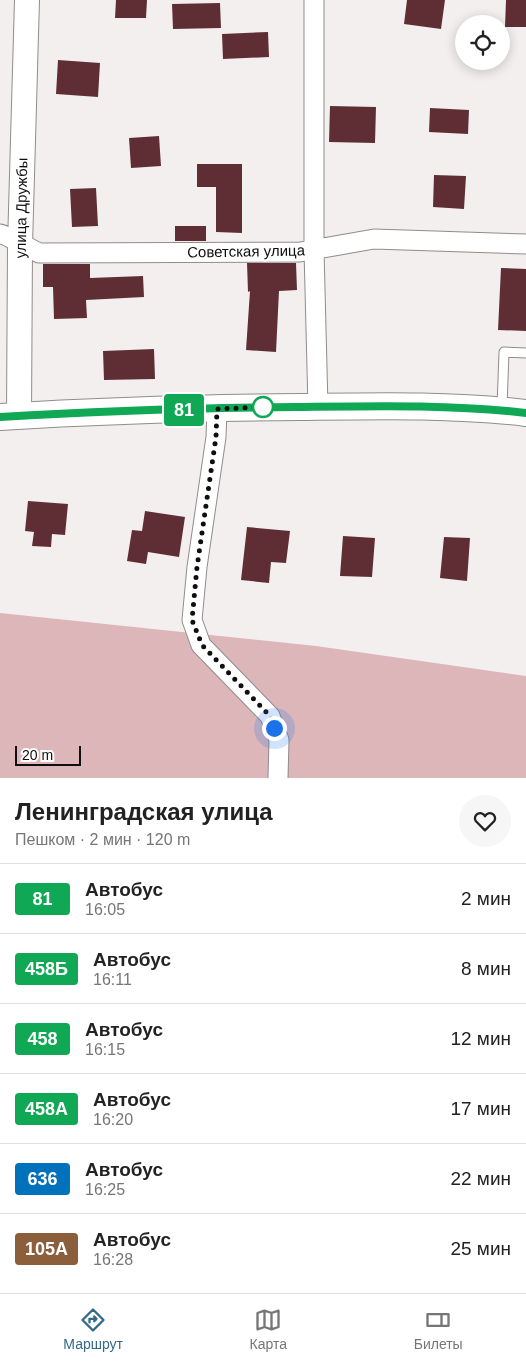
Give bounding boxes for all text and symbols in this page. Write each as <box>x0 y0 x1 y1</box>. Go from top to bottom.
map controls <box>455 15 510 70</box>
button: locate <box>455 15 510 70</box>
street label: улица Дружбы <box>12 157 30 259</box>
street label: Советская улица <box>187 241 306 261</box>
line badge: 81 <box>162 394 206 426</box>
unlabelled marker <box>252 396 274 418</box>
text: 81 <box>174 400 194 420</box>
your location <box>262 716 287 741</box>
scale bar <box>15 743 81 766</box>
text: 20 m <box>22 747 53 763</box>
button: heart <box>459 795 511 847</box>
text: Ленинградская улица <box>15 798 273 825</box>
text: Пешком · 2 мин · 120 m <box>15 831 190 848</box>
text: Автобус <box>85 879 163 900</box>
text: 2 мин <box>461 888 511 909</box>
text: 81 <box>32 889 53 909</box>
text: 16:05 <box>85 901 125 918</box>
text: Автобус <box>93 949 171 970</box>
text: 8 мин <box>461 958 511 979</box>
text: 458Б <box>25 959 68 979</box>
text: 16:11 <box>93 971 132 988</box>
text: Автобус <box>85 1019 163 1040</box>
text: 12 мин <box>450 1028 511 1049</box>
text: 458 <box>27 1029 58 1049</box>
text: 16:15 <box>85 1041 125 1058</box>
text: Автобус <box>93 1089 171 1110</box>
text: 17 мин <box>450 1098 511 1119</box>
text: 458А <box>25 1099 68 1119</box>
text: 16:20 <box>93 1111 133 1128</box>
text: Автобус <box>85 1159 163 1180</box>
text: 22 мин <box>450 1168 511 1189</box>
text: 636 <box>27 1169 58 1189</box>
text: 16:25 <box>85 1181 125 1198</box>
text: Автобус <box>93 1229 171 1250</box>
text: 25 мин <box>450 1238 511 1259</box>
text: 105А <box>25 1239 68 1259</box>
text: 16:28 <box>93 1251 133 1268</box>
tab: Маршрут <box>63 1306 123 1352</box>
tab: Карта <box>250 1306 287 1352</box>
tab: Билеты <box>414 1306 463 1352</box>

